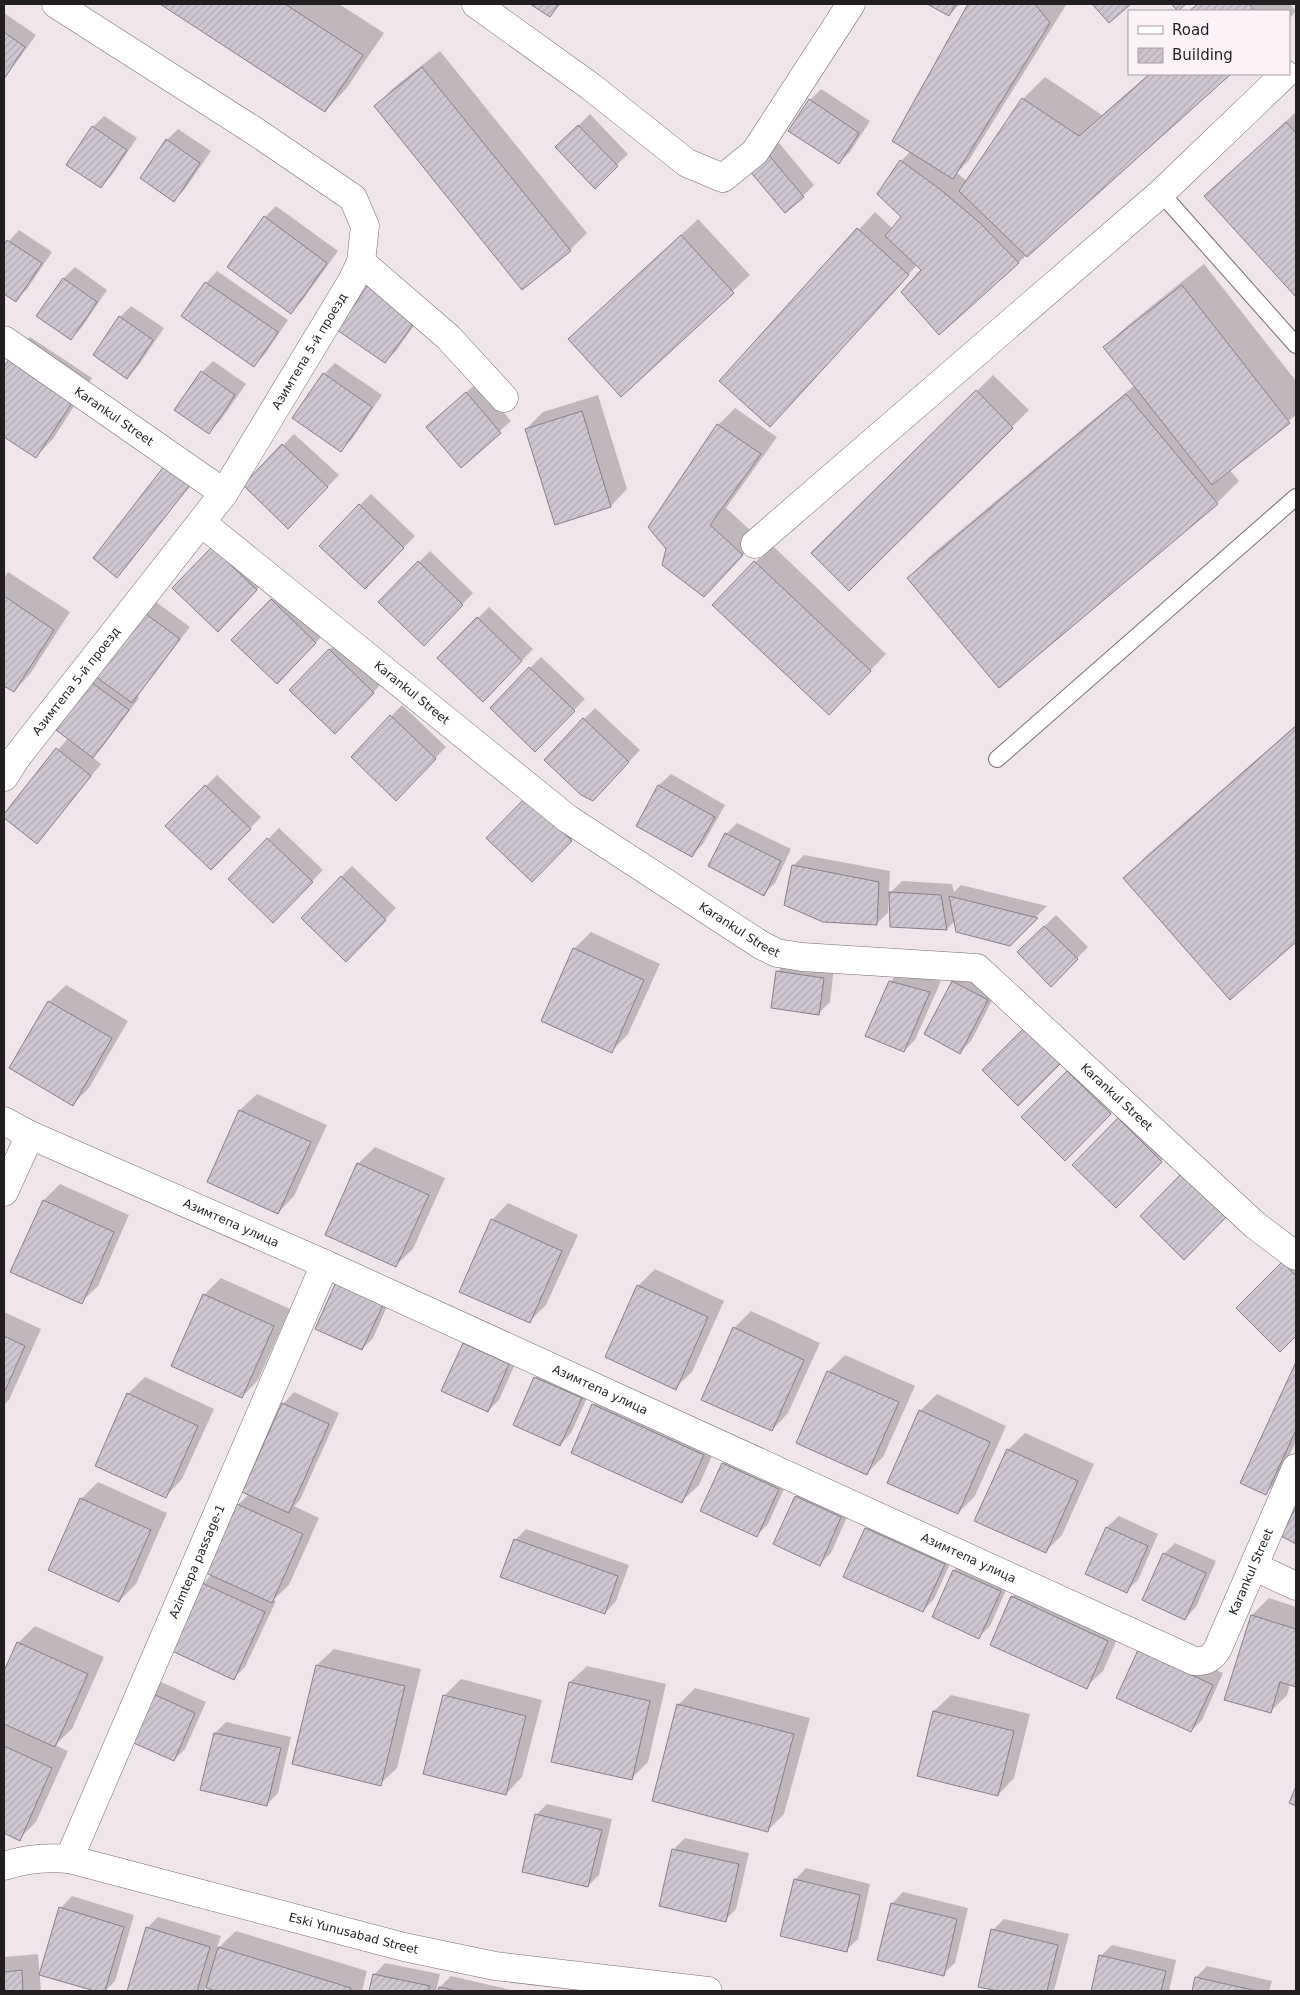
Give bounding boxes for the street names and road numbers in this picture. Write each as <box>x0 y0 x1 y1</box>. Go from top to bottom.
street label: Азимтепа 5-й проезд <box>269 290 350 412</box>
street label: Karankul Street <box>72 384 156 449</box>
street label: Азимтепа 5-й проезд <box>30 624 123 738</box>
street label: Karankul Street <box>371 658 453 728</box>
street label: Karankul Street <box>696 899 782 960</box>
street label: Karankul Street <box>1078 1060 1156 1134</box>
street label: Азимтепа улица <box>181 1196 281 1250</box>
street label: Азимтепа улица <box>550 1362 650 1417</box>
street label: Azimtepa passage-1 <box>166 1502 228 1620</box>
street label: Karankul Street <box>1226 1526 1276 1617</box>
street label: Азимтепа улица <box>919 1530 1018 1586</box>
street label: Eski Yunusabad Street <box>287 1910 420 1957</box>

